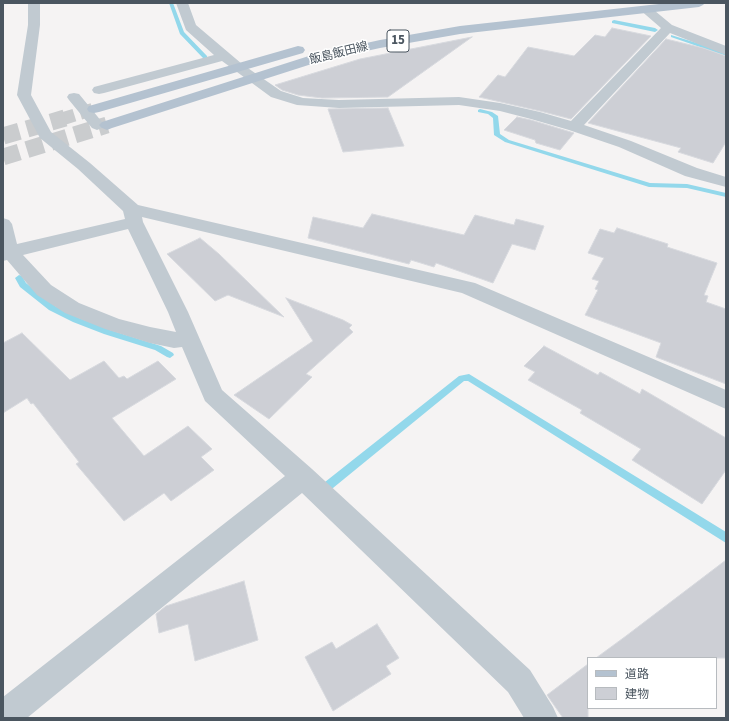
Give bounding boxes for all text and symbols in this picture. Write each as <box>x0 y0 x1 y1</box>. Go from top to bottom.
road number: 15 <box>387 30 409 52</box>
street label: 飯島飯田線 <box>308 40 370 68</box>
legend <box>587 657 717 709</box>
text: 道路 <box>625 666 649 683</box>
text: 建物 <box>625 686 649 703</box>

